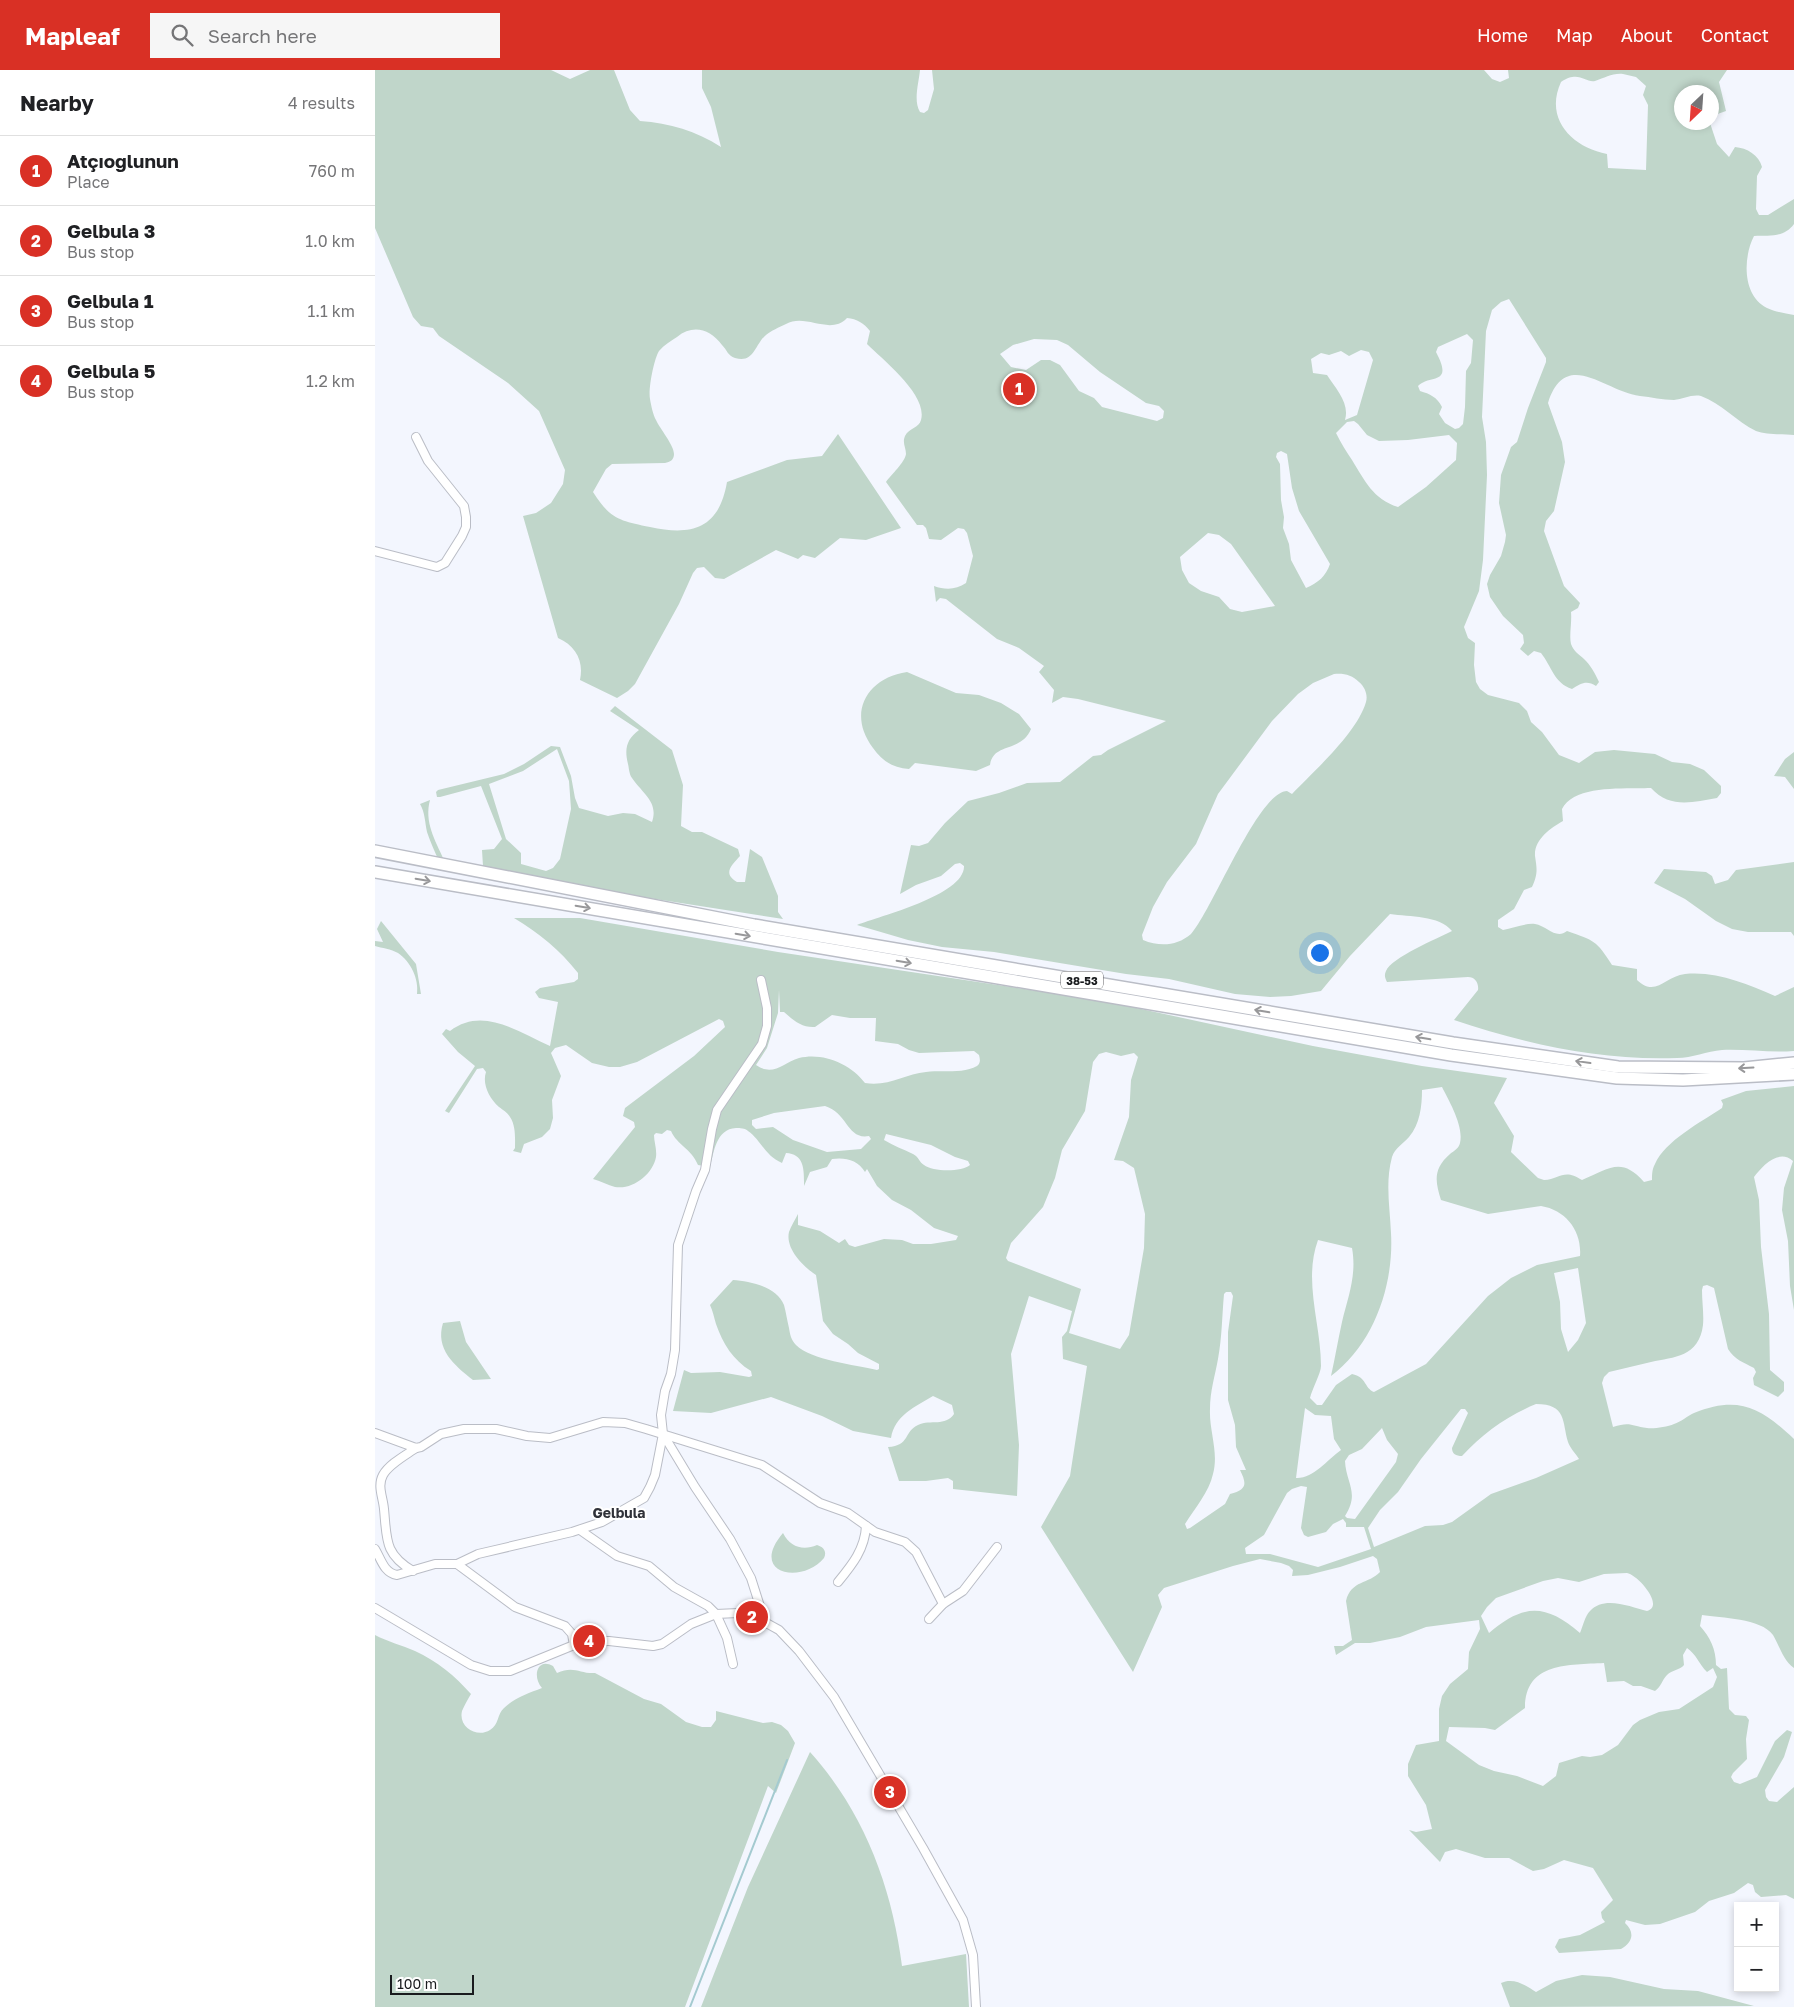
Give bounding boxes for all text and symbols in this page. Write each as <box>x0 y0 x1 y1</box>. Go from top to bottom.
search box <box>150 13 500 58</box>
text: Mapleaf <box>25 21 120 50</box>
icon: search <box>168 21 196 49</box>
text: Search here <box>208 24 317 47</box>
text: Home <box>1477 24 1528 46</box>
text: Map <box>1556 24 1593 46</box>
text: About <box>1621 24 1673 46</box>
text: Contact <box>1701 24 1769 46</box>
north arrow <box>1674 85 1719 130</box>
text: Nearby <box>20 90 94 116</box>
text: 4 results <box>288 93 355 113</box>
text: Atçıoğlunun <box>67 149 179 172</box>
text: 1 <box>32 161 40 181</box>
text: 760 m <box>309 161 355 181</box>
text: Place <box>67 172 110 192</box>
text: Gelbula 3 <box>67 219 155 242</box>
text: 2 <box>31 231 41 251</box>
text: 1.0 km <box>305 231 355 251</box>
text: Bus stop <box>67 242 134 262</box>
text: Gelbula 1 <box>67 289 153 312</box>
text: 3 <box>31 301 41 321</box>
text: 1.1 km <box>307 301 355 321</box>
text: Bus stop <box>67 312 134 332</box>
text: Gelbula 5 <box>67 359 155 382</box>
pin: 1 <box>1003 370 1035 408</box>
text: 4 <box>31 371 41 391</box>
text: 1.2 km <box>306 371 355 391</box>
text: Bus stop <box>67 382 134 402</box>
one-way arrow <box>415 876 431 886</box>
one-way arrow <box>575 903 591 913</box>
one-way arrow <box>735 930 751 940</box>
your location <box>1307 940 1333 966</box>
one-way arrow <box>895 957 911 967</box>
road number: 38-53 <box>1061 972 1103 988</box>
one-way arrow <box>1255 1006 1271 1016</box>
one-way arrow <box>1415 1033 1431 1043</box>
one-way arrow <box>1576 1057 1592 1067</box>
one-way arrow <box>1738 1063 1754 1072</box>
district label: Gelbula <box>593 1504 646 1521</box>
pin: 2 <box>736 1598 768 1636</box>
pin: 4 <box>573 1622 605 1660</box>
pin: 3 <box>874 1773 906 1811</box>
map controls <box>1734 1902 1779 1992</box>
button: + <box>1734 1902 1779 1947</box>
button: − <box>1734 1947 1779 1992</box>
scale bar <box>390 1972 474 1995</box>
text: 100 m <box>397 1975 437 1992</box>

